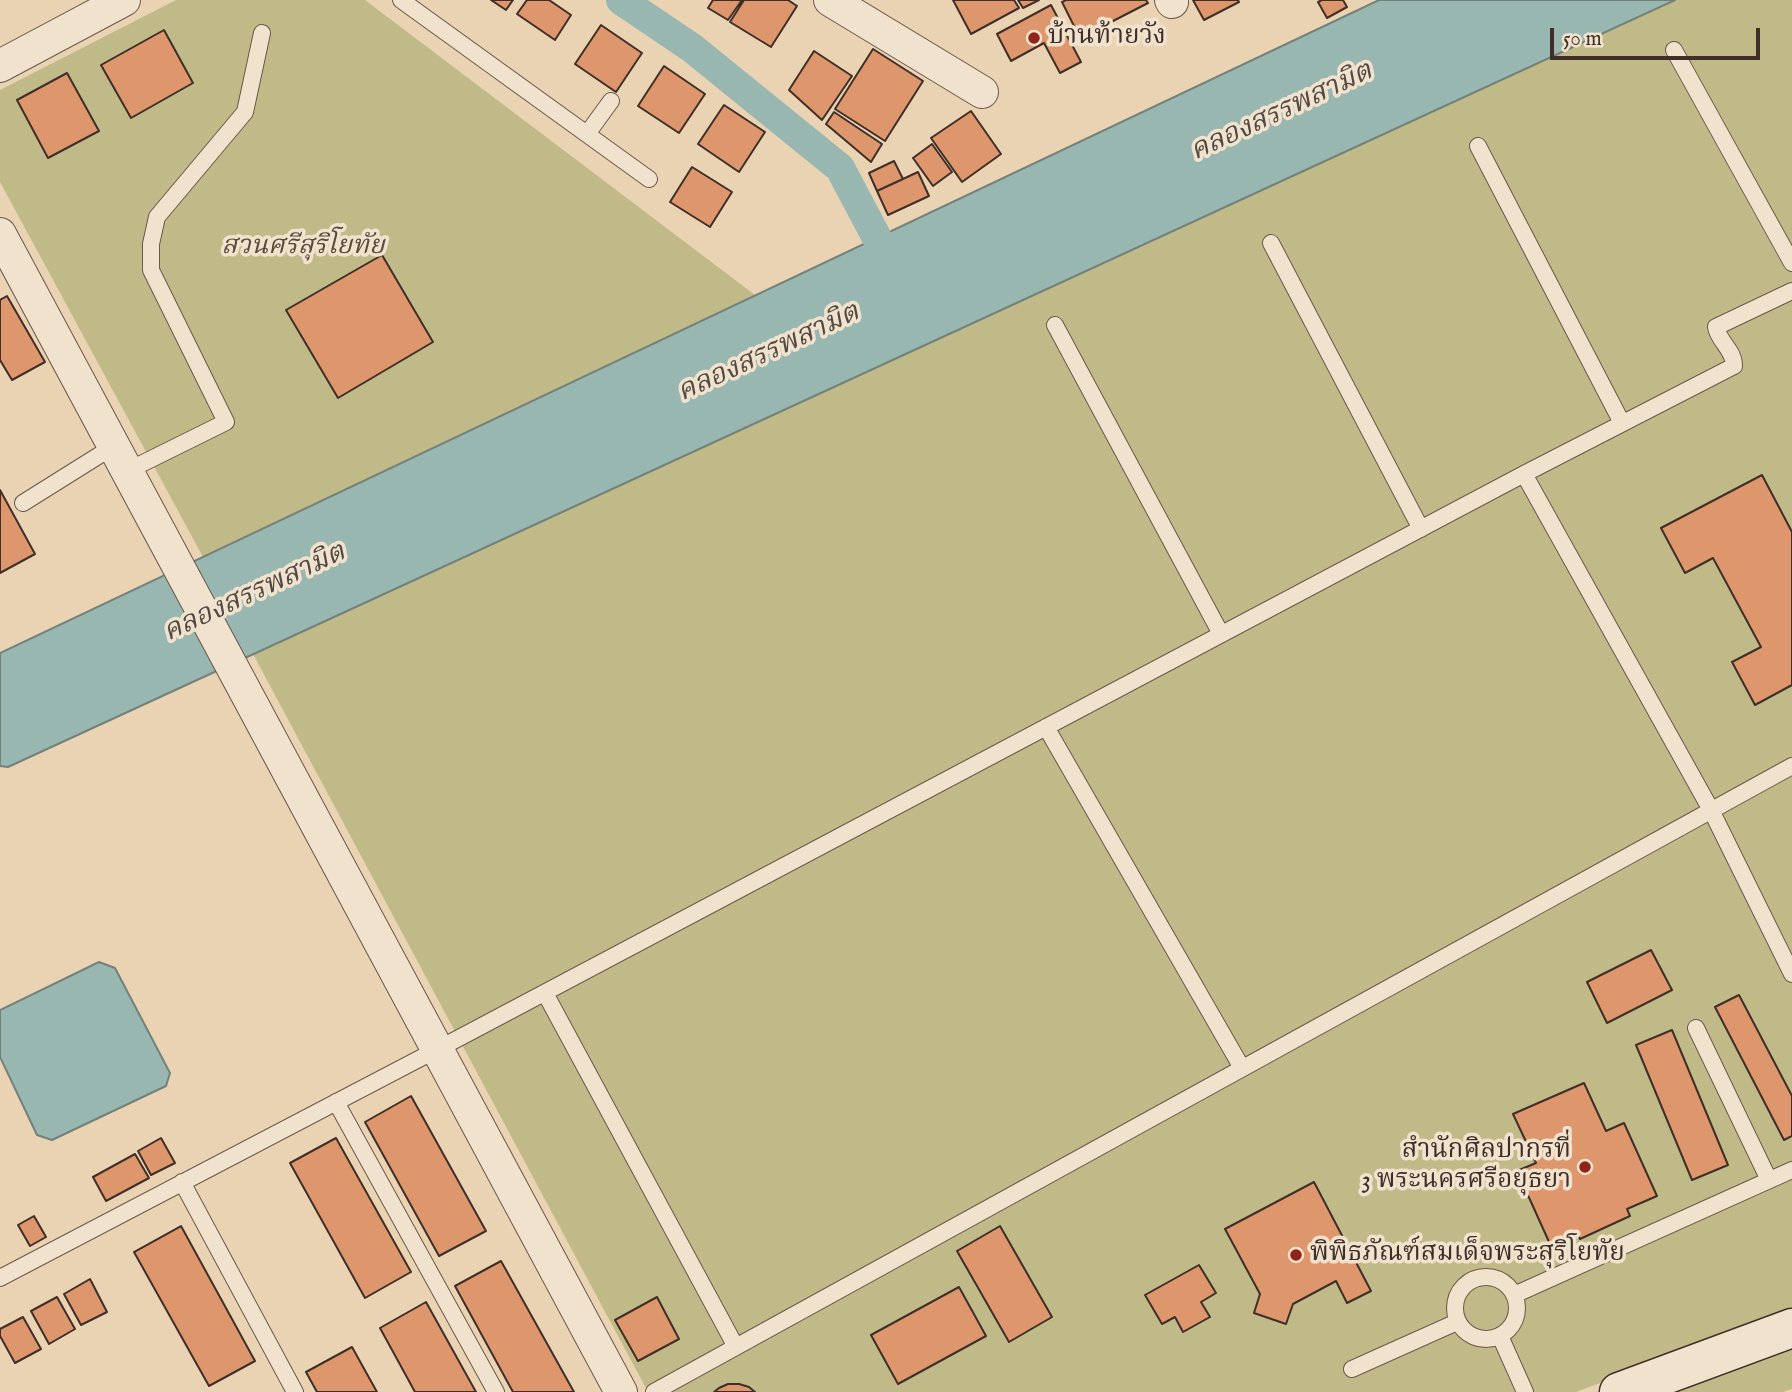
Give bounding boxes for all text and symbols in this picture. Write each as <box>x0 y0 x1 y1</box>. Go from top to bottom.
scale bar <box>1554 14 1764 58</box>
place label: บ้านท้ายวัง <box>1048 22 1166 54</box>
text: 50 m <box>1563 26 1602 53</box>
marker: บ้านท้ายวัง <box>1026 30 1042 46</box>
water label: คลองสรรพสามิต <box>1186 56 1378 170</box>
park label: สวนศรีสุริโยทัย <box>222 232 384 264</box>
water label: คลองสรรพสามิต <box>673 297 865 411</box>
water label: คลองสรรพสามิต <box>159 537 351 651</box>
place label: สำนักศิลปากรที่ 3 พระนครศรีอยุธยา <box>1361 1136 1571 1198</box>
marker: สำนักศิลปากรที่ 3 พระนครศรีอยุธยา <box>1577 1159 1593 1175</box>
place label: พิพิธภัณฑ์สมเด็จพระสุริโยทัย <box>1310 1239 1625 1271</box>
marker: พิพิธภัณฑ์สมเด็จพระสุริโยทัย <box>1288 1247 1304 1263</box>

